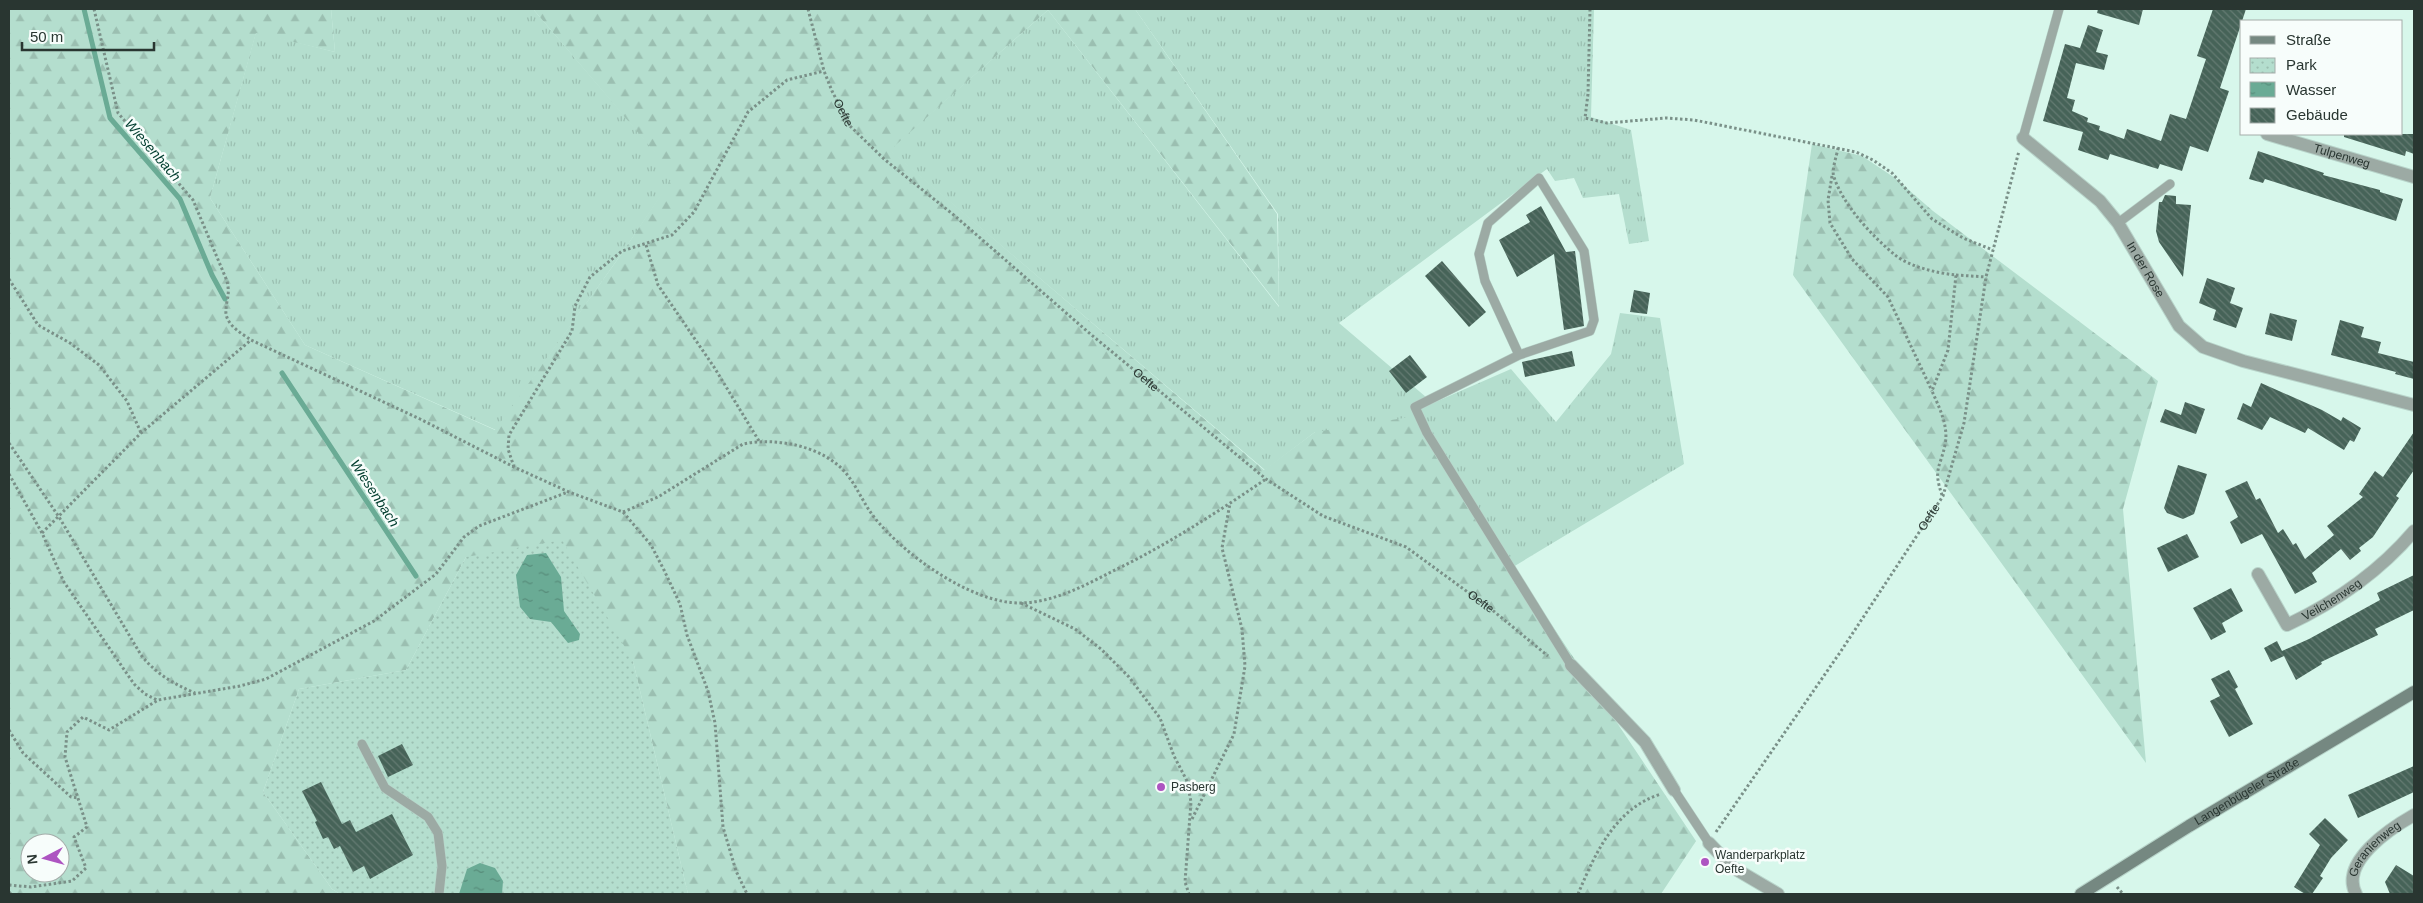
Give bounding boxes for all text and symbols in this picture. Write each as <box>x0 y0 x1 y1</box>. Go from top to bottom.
scale bar <box>22 20 155 52</box>
legend <box>2240 20 2403 135</box>
text: 50 m <box>30 28 63 45</box>
text: Straße <box>2286 31 2331 48</box>
text: Park <box>2286 56 2317 73</box>
text: Wasser <box>2286 81 2336 98</box>
street label: Oefte <box>830 96 856 129</box>
text: Gebäude <box>2286 106 2348 123</box>
water label: Wiesenbach <box>122 116 184 184</box>
street label: Tulpenweg <box>2312 141 2372 171</box>
street label: In der Rose <box>2124 239 2168 300</box>
street label: Oefte <box>1130 365 1162 395</box>
water label: Wiesenbach <box>347 456 403 530</box>
street label: Oefte <box>1915 501 1943 533</box>
street label: Veilchenweg <box>2300 576 2364 623</box>
street label: Oefte <box>1465 587 1497 616</box>
street label: Langenbügeler Straße <box>2192 755 2302 828</box>
place label: Pasberg <box>1171 780 1216 794</box>
marker: Pasberg <box>1155 781 1167 793</box>
street label: Geranienweg <box>2346 818 2403 878</box>
north arrow <box>20 833 70 883</box>
place label: Wanderparkplatz Oefte <box>1715 848 1805 876</box>
text: N <box>24 853 41 865</box>
marker: Wanderparkplatz Oefte <box>1699 856 1711 868</box>

